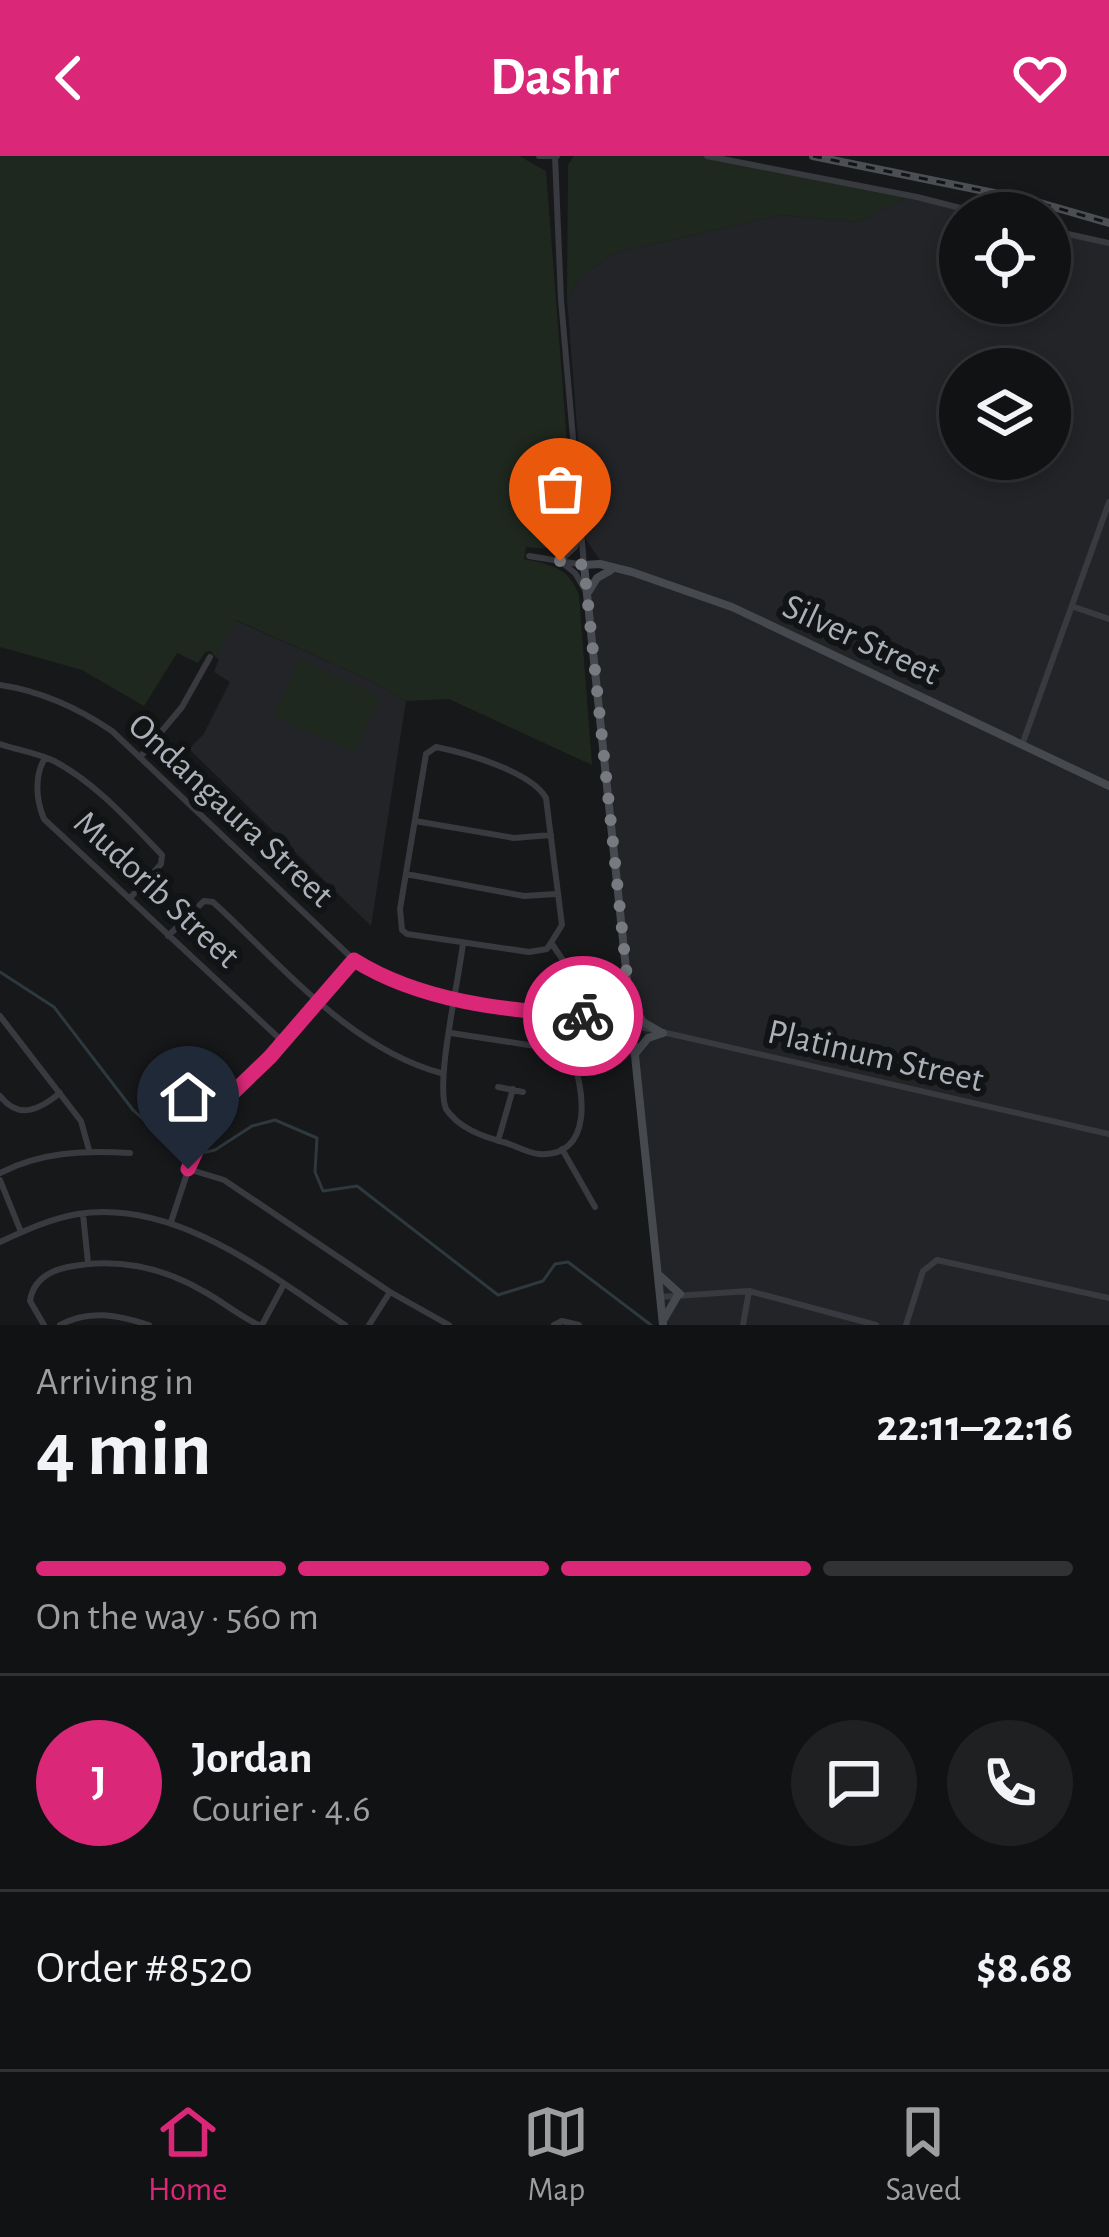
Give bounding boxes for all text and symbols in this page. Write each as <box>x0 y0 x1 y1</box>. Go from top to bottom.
icon: back <box>36 45 102 111</box>
icon: heart <box>1007 45 1073 111</box>
text: Dashr <box>490 51 619 105</box>
map controls <box>939 192 1071 480</box>
button: locate <box>939 192 1071 324</box>
button: layers <box>939 348 1071 480</box>
pin <box>509 438 611 561</box>
icon: bag <box>527 456 593 522</box>
street label: Silver Street <box>777 588 945 692</box>
street label: Ondangaura Street <box>121 707 340 914</box>
street label: Mudorib Street <box>67 804 247 975</box>
courier <box>523 956 643 1076</box>
icon: bike <box>550 983 616 1049</box>
street label: Platinum Street <box>764 1014 988 1098</box>
pin <box>137 1046 239 1169</box>
icon: home <box>155 1064 221 1130</box>
text: Arriving in <box>36 1363 194 1402</box>
text: 22:11–22:16 <box>877 1404 1073 1449</box>
text: 4 min <box>36 1412 212 1490</box>
text: On the way · 560 m <box>36 1598 319 1637</box>
button: chat <box>791 1720 917 1846</box>
button: phone <box>947 1720 1073 1846</box>
text: Jordan <box>192 1736 313 1781</box>
text: J <box>91 1760 107 1805</box>
text: Courier · 4.6 <box>192 1790 371 1829</box>
text: Order #8520 <box>36 1946 253 1991</box>
text: $8.68 <box>976 1946 1073 1991</box>
tab: Home <box>148 2099 227 2211</box>
tab: Map <box>523 2099 589 2211</box>
tab: Saved <box>885 2099 961 2211</box>

